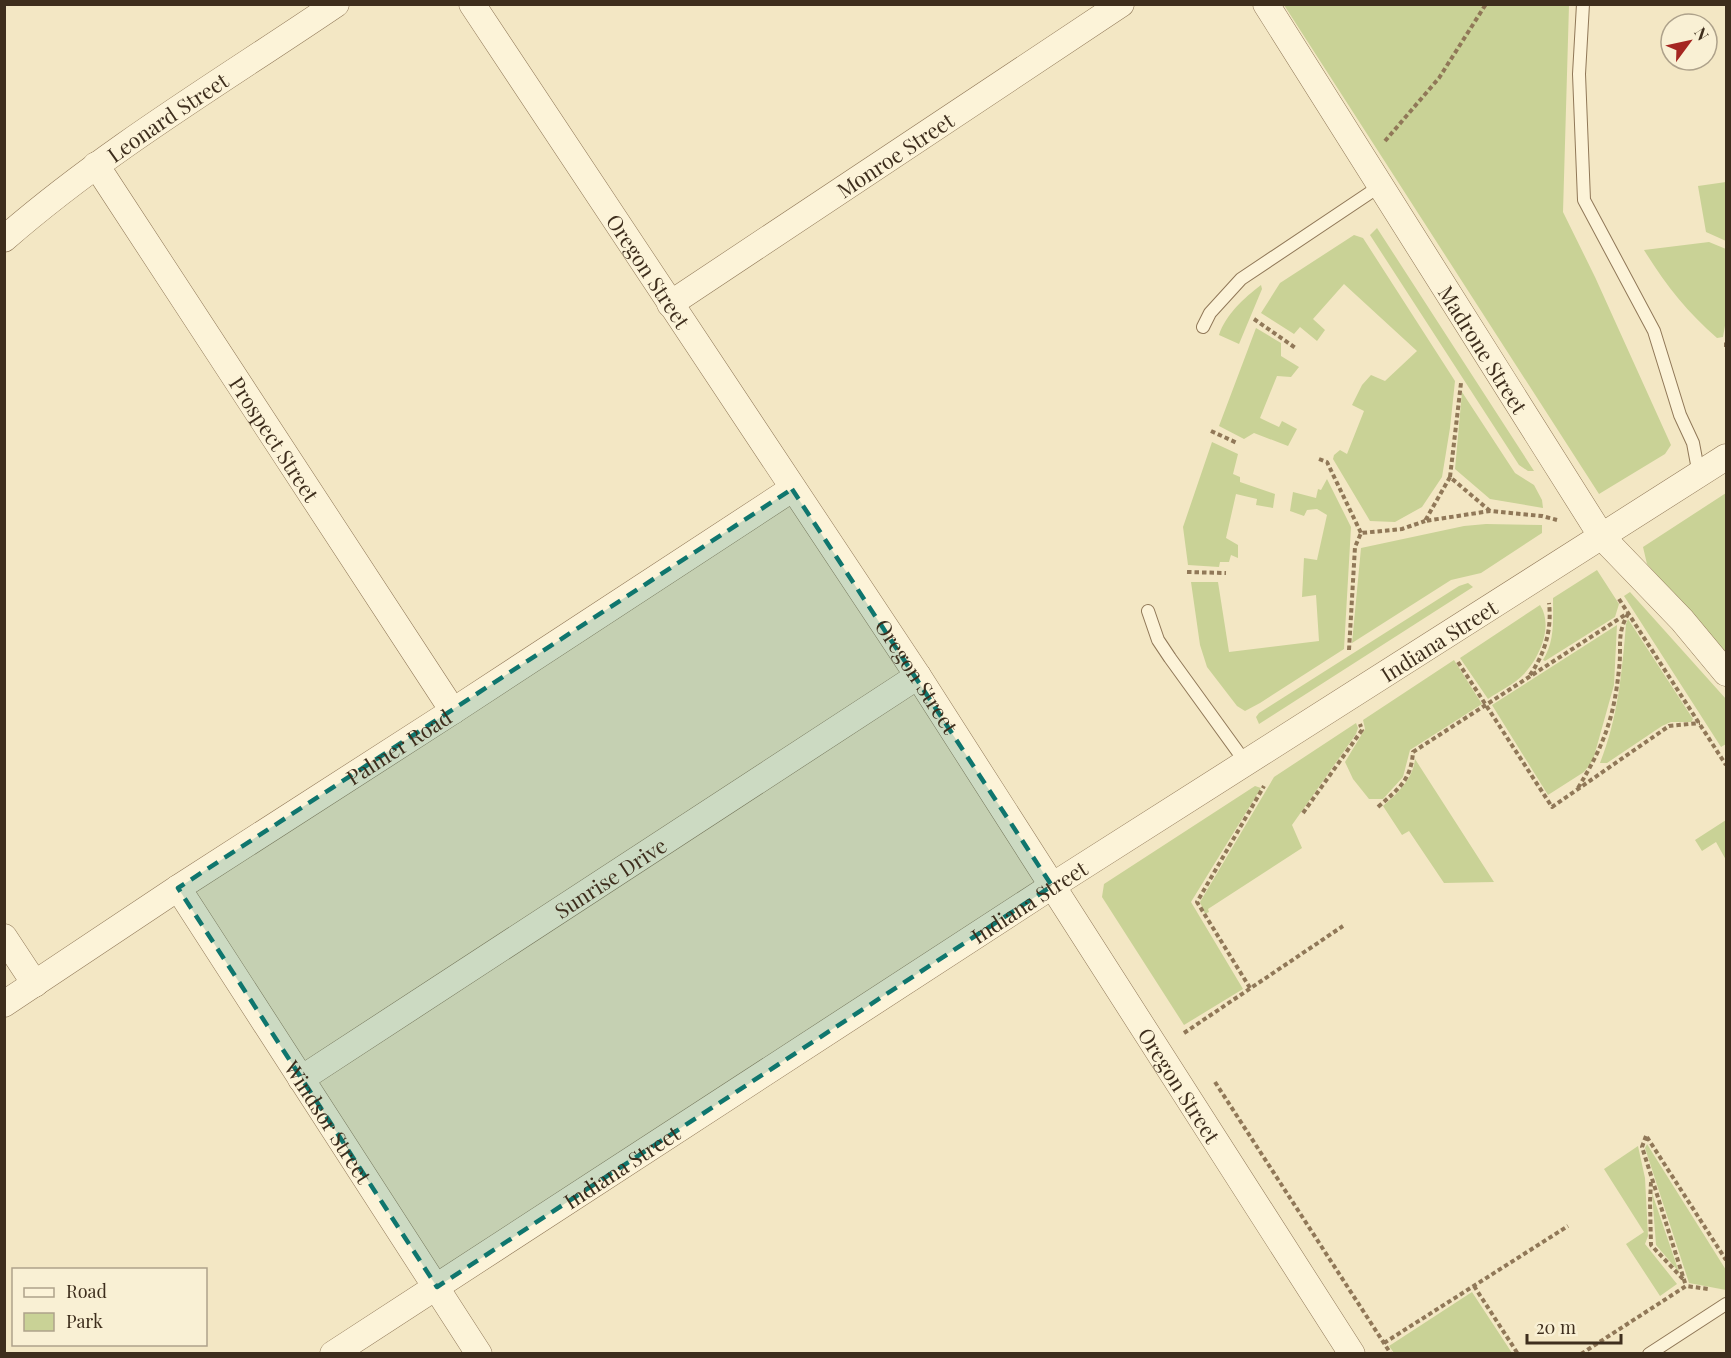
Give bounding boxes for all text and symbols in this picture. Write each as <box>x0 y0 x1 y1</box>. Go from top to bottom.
north arrow <box>1659 12 1719 72</box>
text: N <box>1690 23 1714 44</box>
street label: Leonard Street <box>101 65 233 168</box>
street label: Monroe Street <box>831 105 959 203</box>
street label: Oregon Street <box>601 208 697 334</box>
street label: Madrone Street <box>1433 280 1535 419</box>
street label: Prospect Street <box>224 371 326 507</box>
street label: Indiana Street <box>1375 592 1503 688</box>
street label: Oregon Street <box>870 613 965 739</box>
street label: Palmer Road <box>340 702 456 790</box>
street label: Sunrise Drive <box>549 830 671 924</box>
street label: Indiana Street <box>965 853 1093 949</box>
street label: Oregon Street <box>1132 1022 1227 1148</box>
street label: Windsor Street <box>278 1054 379 1189</box>
street label: Indiana Street <box>558 1118 685 1214</box>
legend <box>12 1268 207 1346</box>
text: Road <box>66 1279 107 1303</box>
scale bar <box>1527 1307 1622 1345</box>
text: Park <box>66 1309 103 1333</box>
text: 20 m <box>1536 1315 1576 1339</box>

